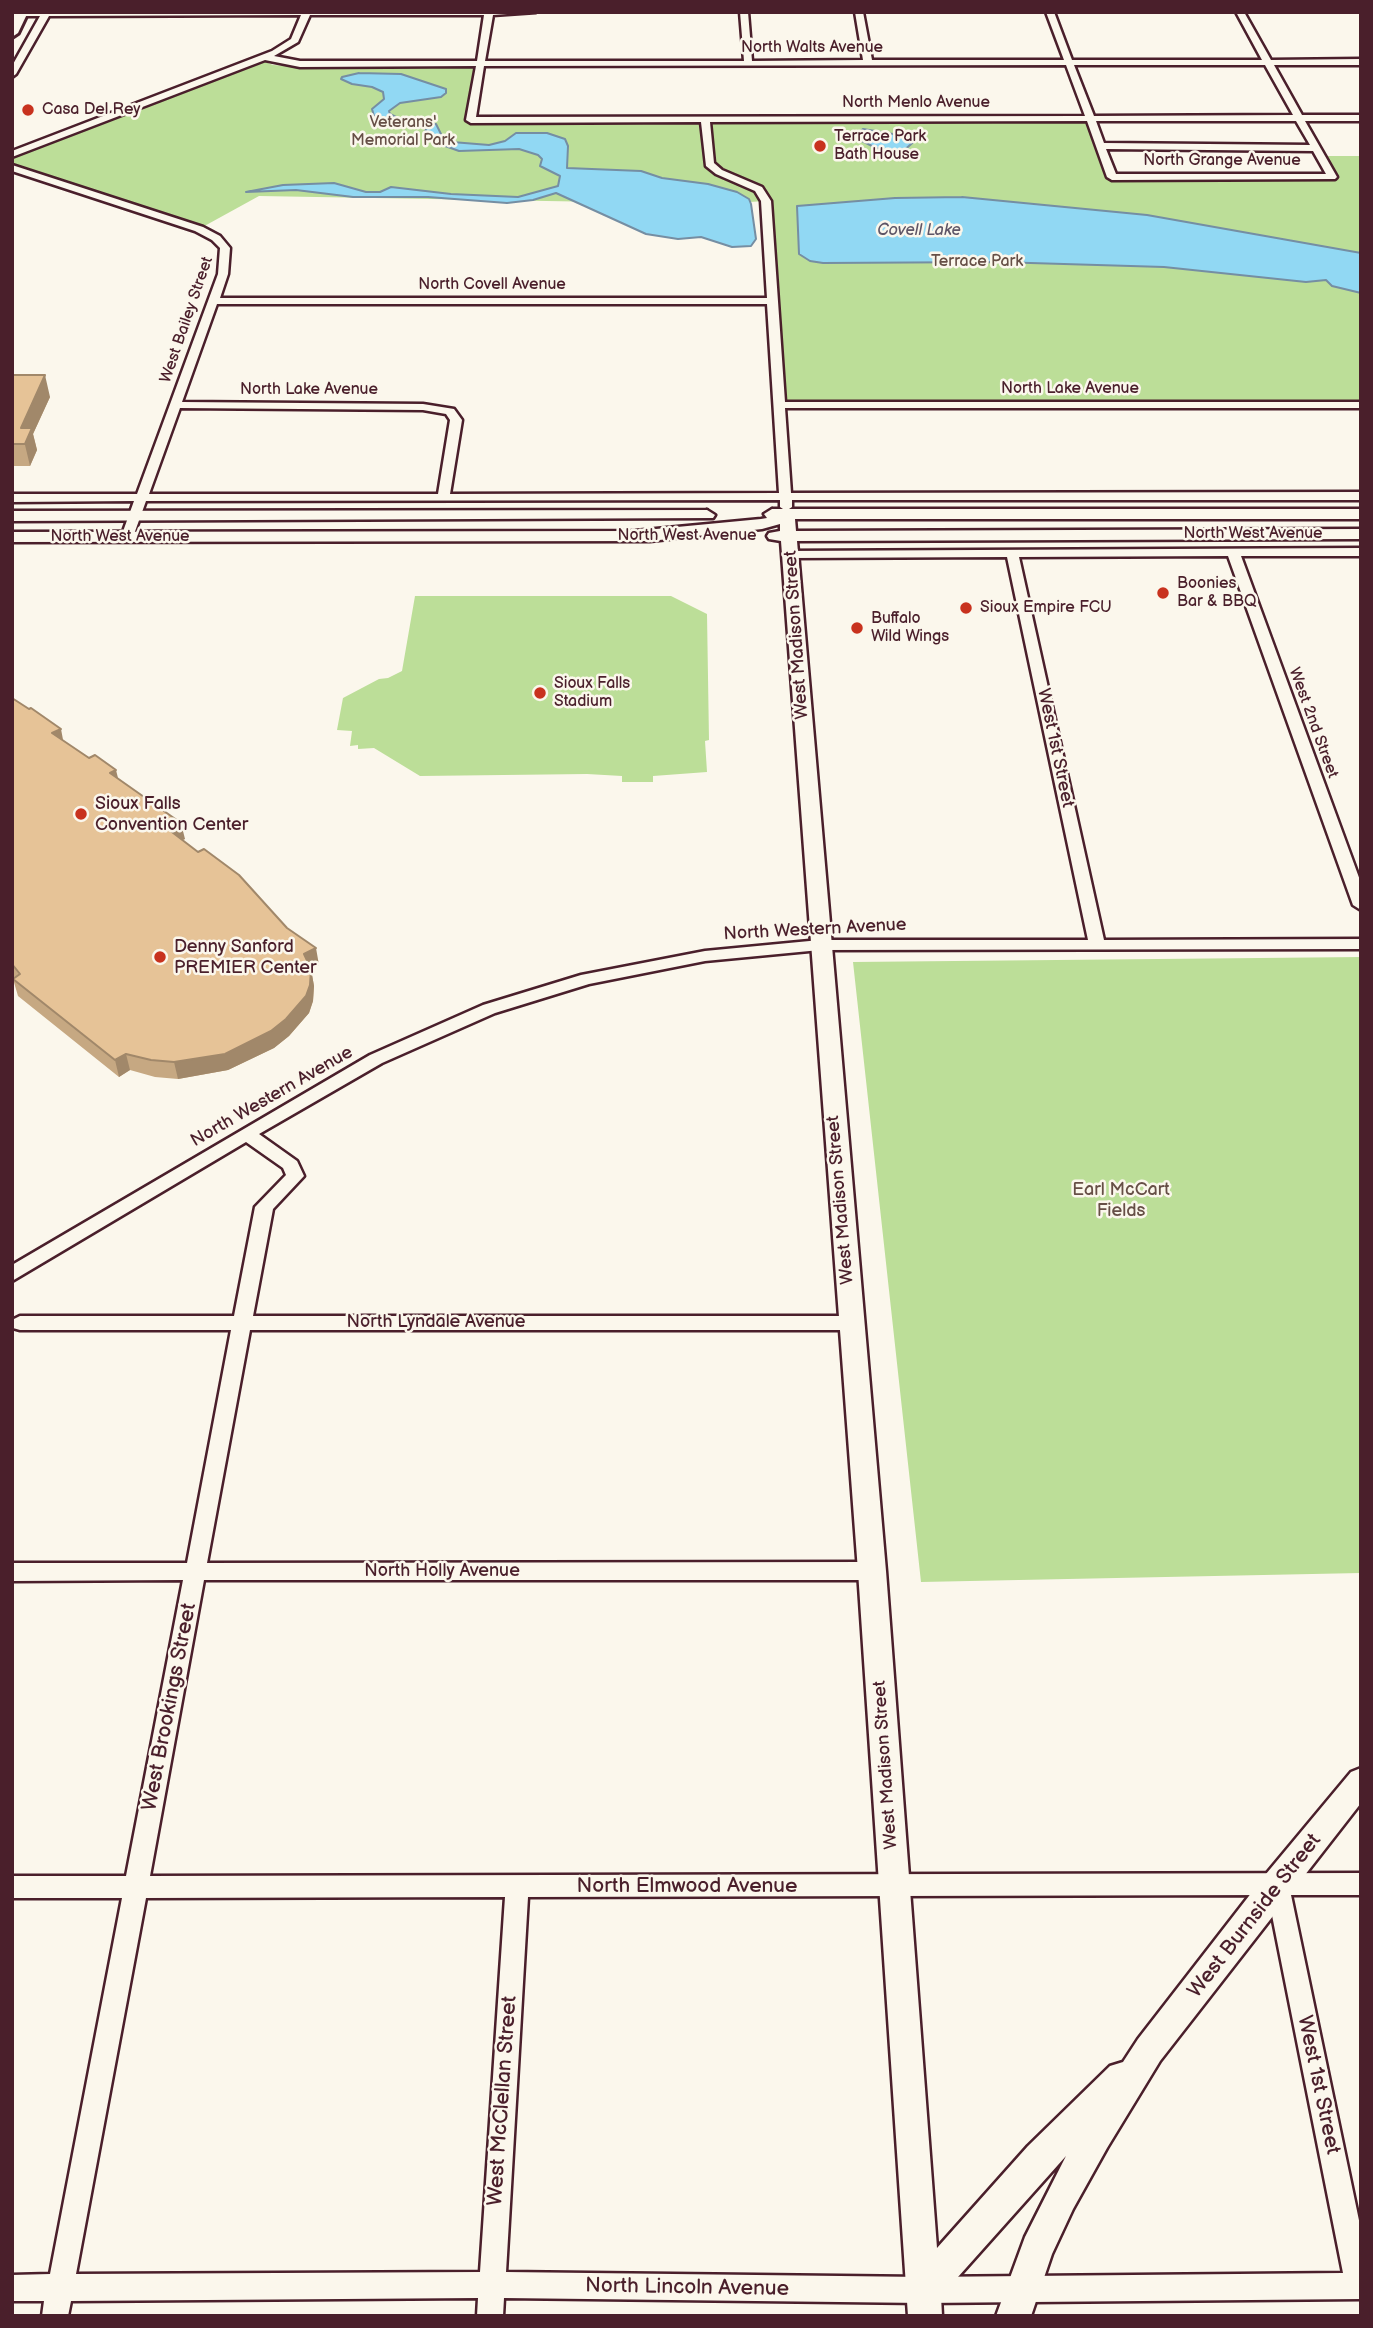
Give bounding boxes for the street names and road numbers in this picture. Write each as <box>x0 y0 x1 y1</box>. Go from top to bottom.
street label: North Walts Avenue <box>741 38 883 58</box>
street label: North Menlo Avenue <box>842 93 990 113</box>
street label: North Grange Avenue <box>1143 151 1301 171</box>
street label: West Bailey Street <box>156 254 218 386</box>
street label: North Covell Avenue <box>418 275 566 295</box>
street label: North Lake Avenue <box>1001 379 1139 399</box>
street label: North Lake Avenue <box>240 380 378 400</box>
street label: North West Avenue <box>1183 524 1323 544</box>
street label: North West Avenue <box>617 526 757 546</box>
street label: North West Avenue <box>50 527 190 547</box>
street label: West Madison Street <box>780 550 814 720</box>
street label: West 2nd Street <box>1284 665 1342 781</box>
street label: West 1st Street <box>1032 687 1078 809</box>
street label: North Western Avenue <box>723 914 907 946</box>
street label: North Western Avenue <box>187 1042 357 1152</box>
street label: West Madison Street <box>823 1115 859 1285</box>
street label: North Lyndale Avenue <box>346 1311 526 1333</box>
street label: North Holly Avenue <box>364 1560 520 1582</box>
street label: West Brookings Street <box>137 1601 203 1813</box>
street label: West Madison Street <box>869 1680 903 1850</box>
street label: West Burnside Street <box>1183 1829 1327 2003</box>
street label: North Elmwood Avenue <box>577 1874 797 1900</box>
street label: West McClellan Street <box>483 1995 523 2207</box>
street label: West 1st Street <box>1291 2013 1345 2157</box>
street label: North Lincoln Avenue <box>585 2274 789 2302</box>

